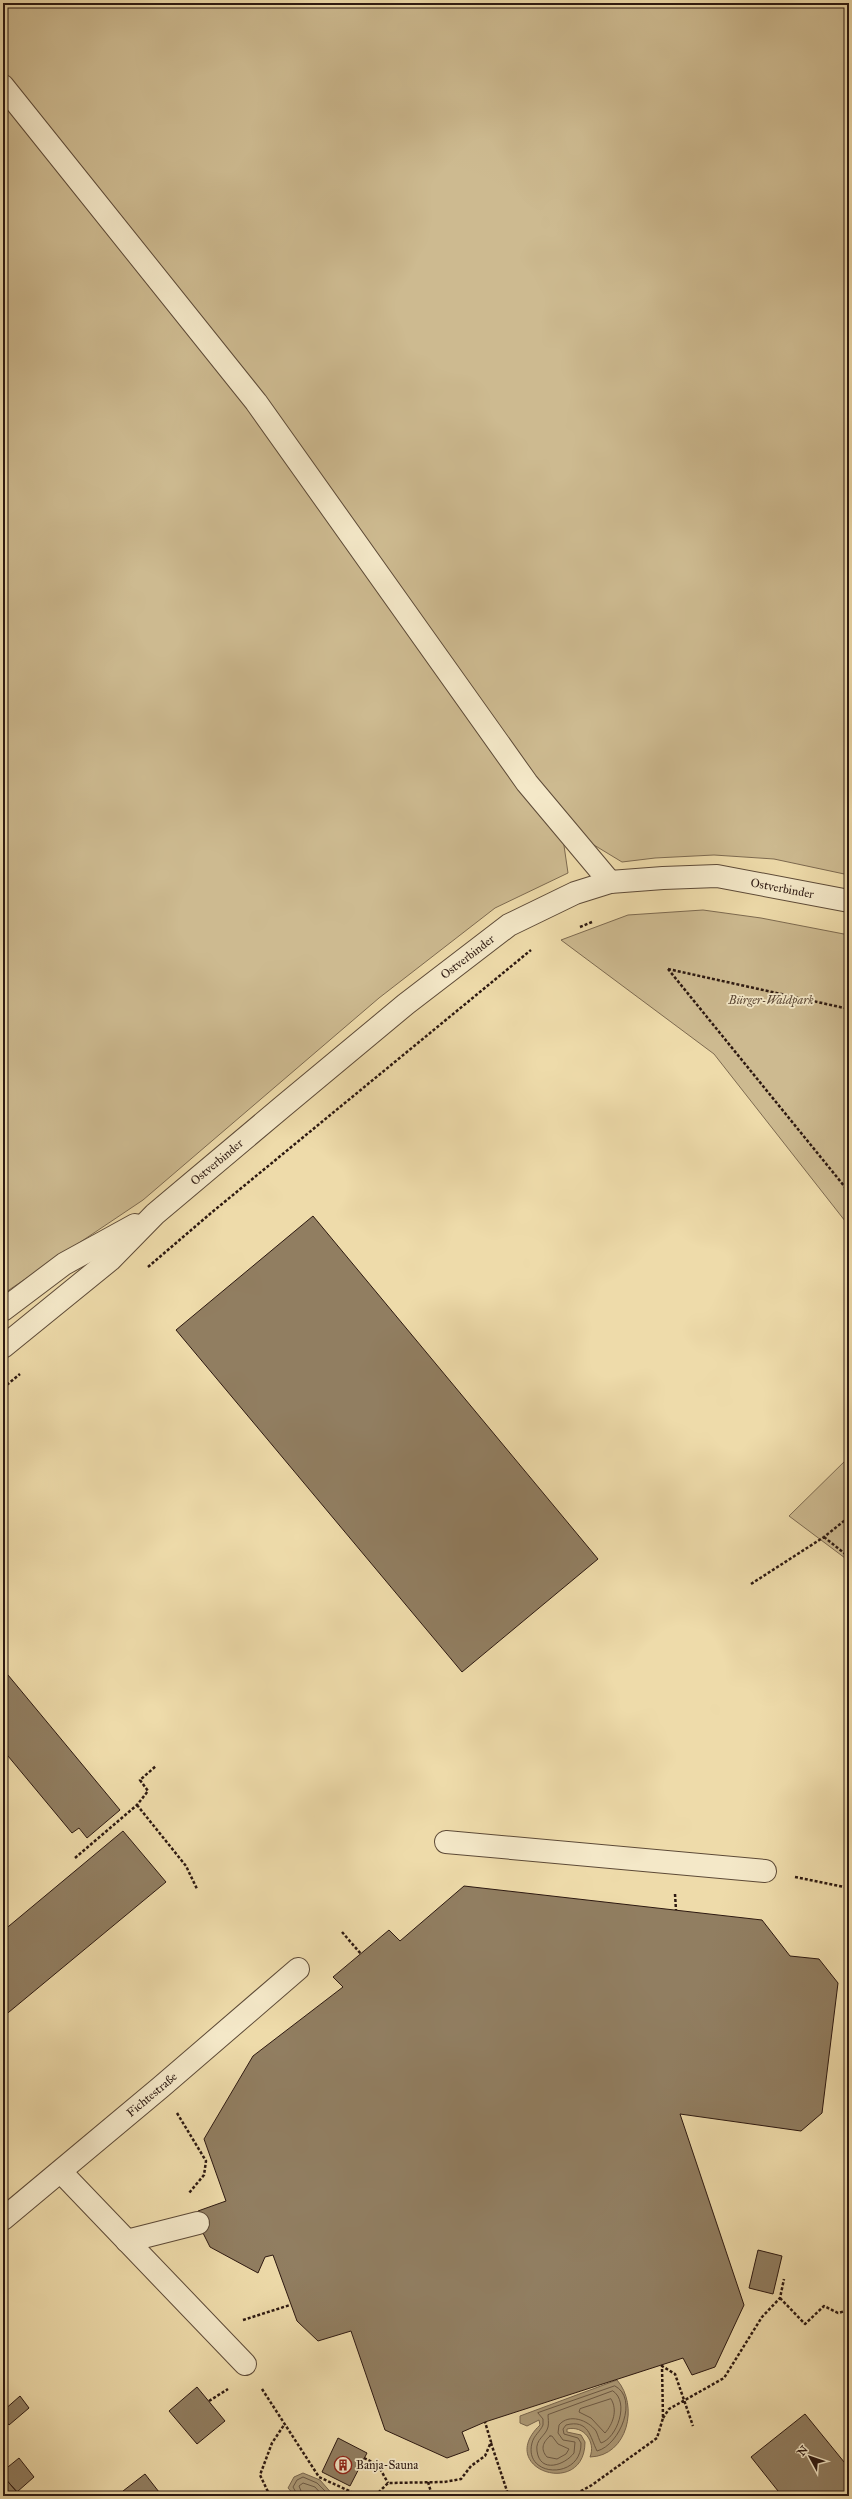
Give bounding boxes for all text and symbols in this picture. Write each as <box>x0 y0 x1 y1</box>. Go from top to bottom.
street label: Ostverbinder <box>750 876 816 901</box>
street label: Ostverbinder <box>438 931 498 982</box>
park label: Bürger-Waldpark <box>727 993 814 1008</box>
street label: Ostverbinder <box>188 1136 246 1188</box>
street label: Fichtestraße <box>124 2069 180 2120</box>
north arrow <box>790 2437 830 2477</box>
text: N <box>795 2443 811 2459</box>
building icon: Banja-Sauna <box>333 2455 353 2475</box>
place label: Banja-Sauna <box>356 2458 419 2472</box>

